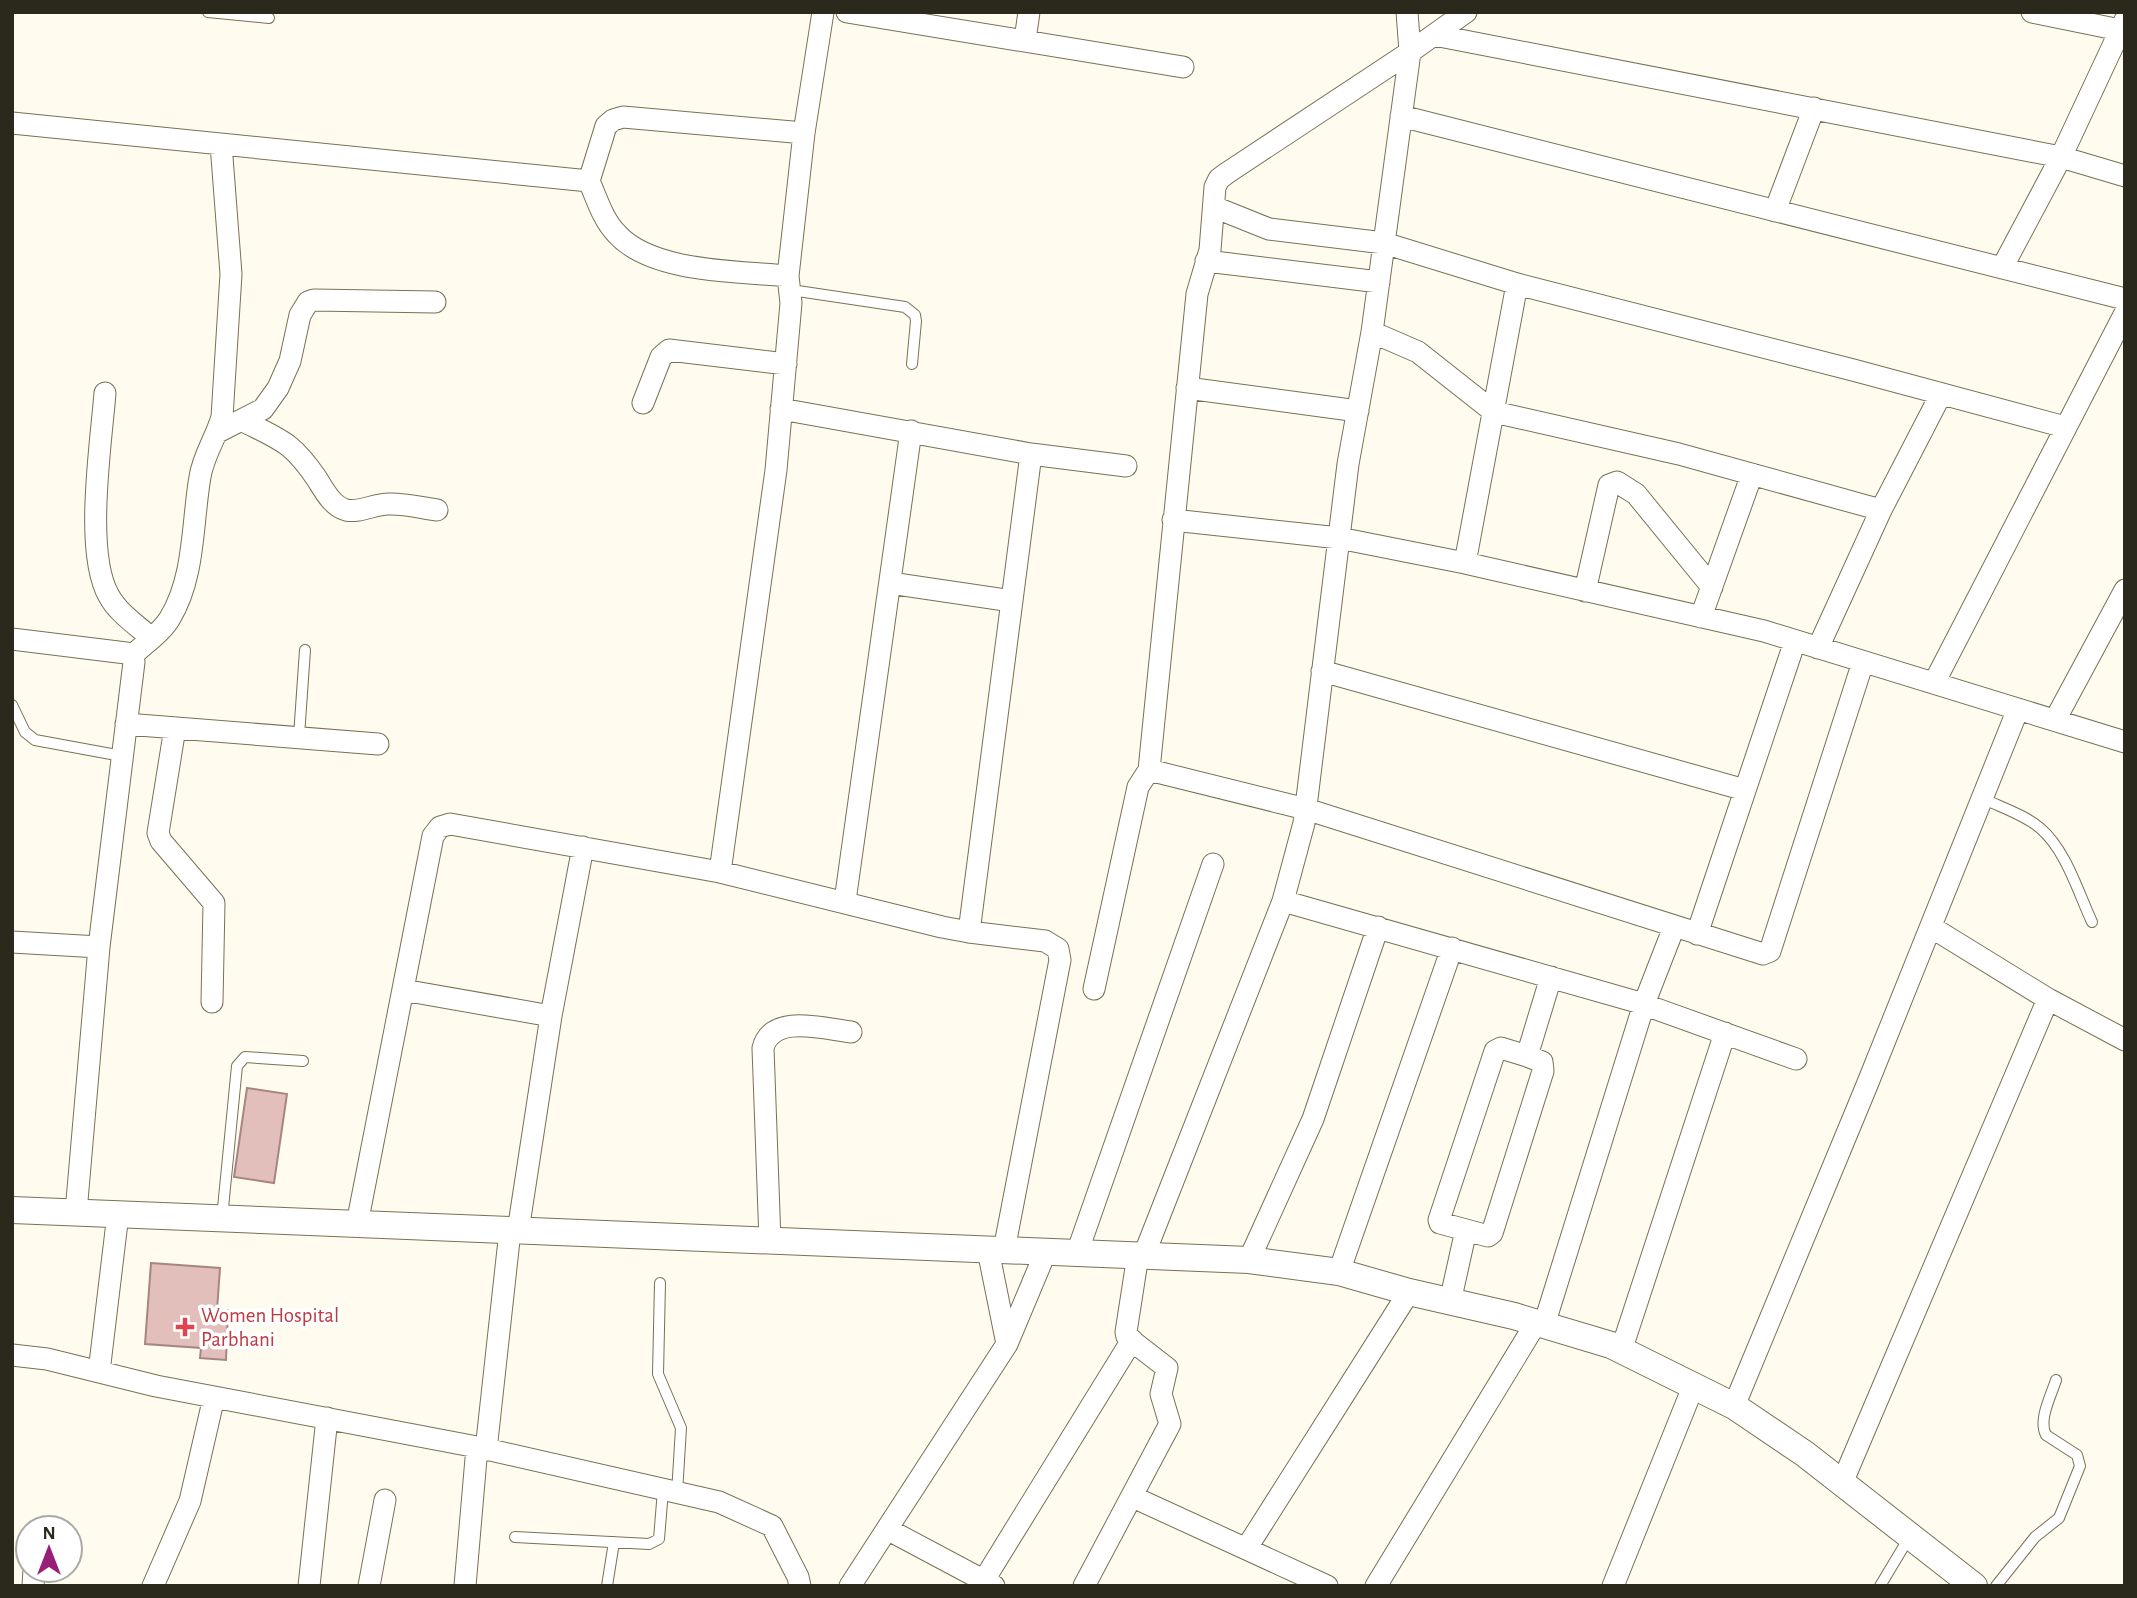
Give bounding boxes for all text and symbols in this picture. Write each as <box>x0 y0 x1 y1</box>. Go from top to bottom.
place label: Women Hospital Parbhani <box>201 1305 339 1350</box>
marker: Women Hospital Parbhani <box>175 1317 195 1337</box>
north arrow <box>14 1514 84 1584</box>
text: N <box>42 1524 56 1543</box>

